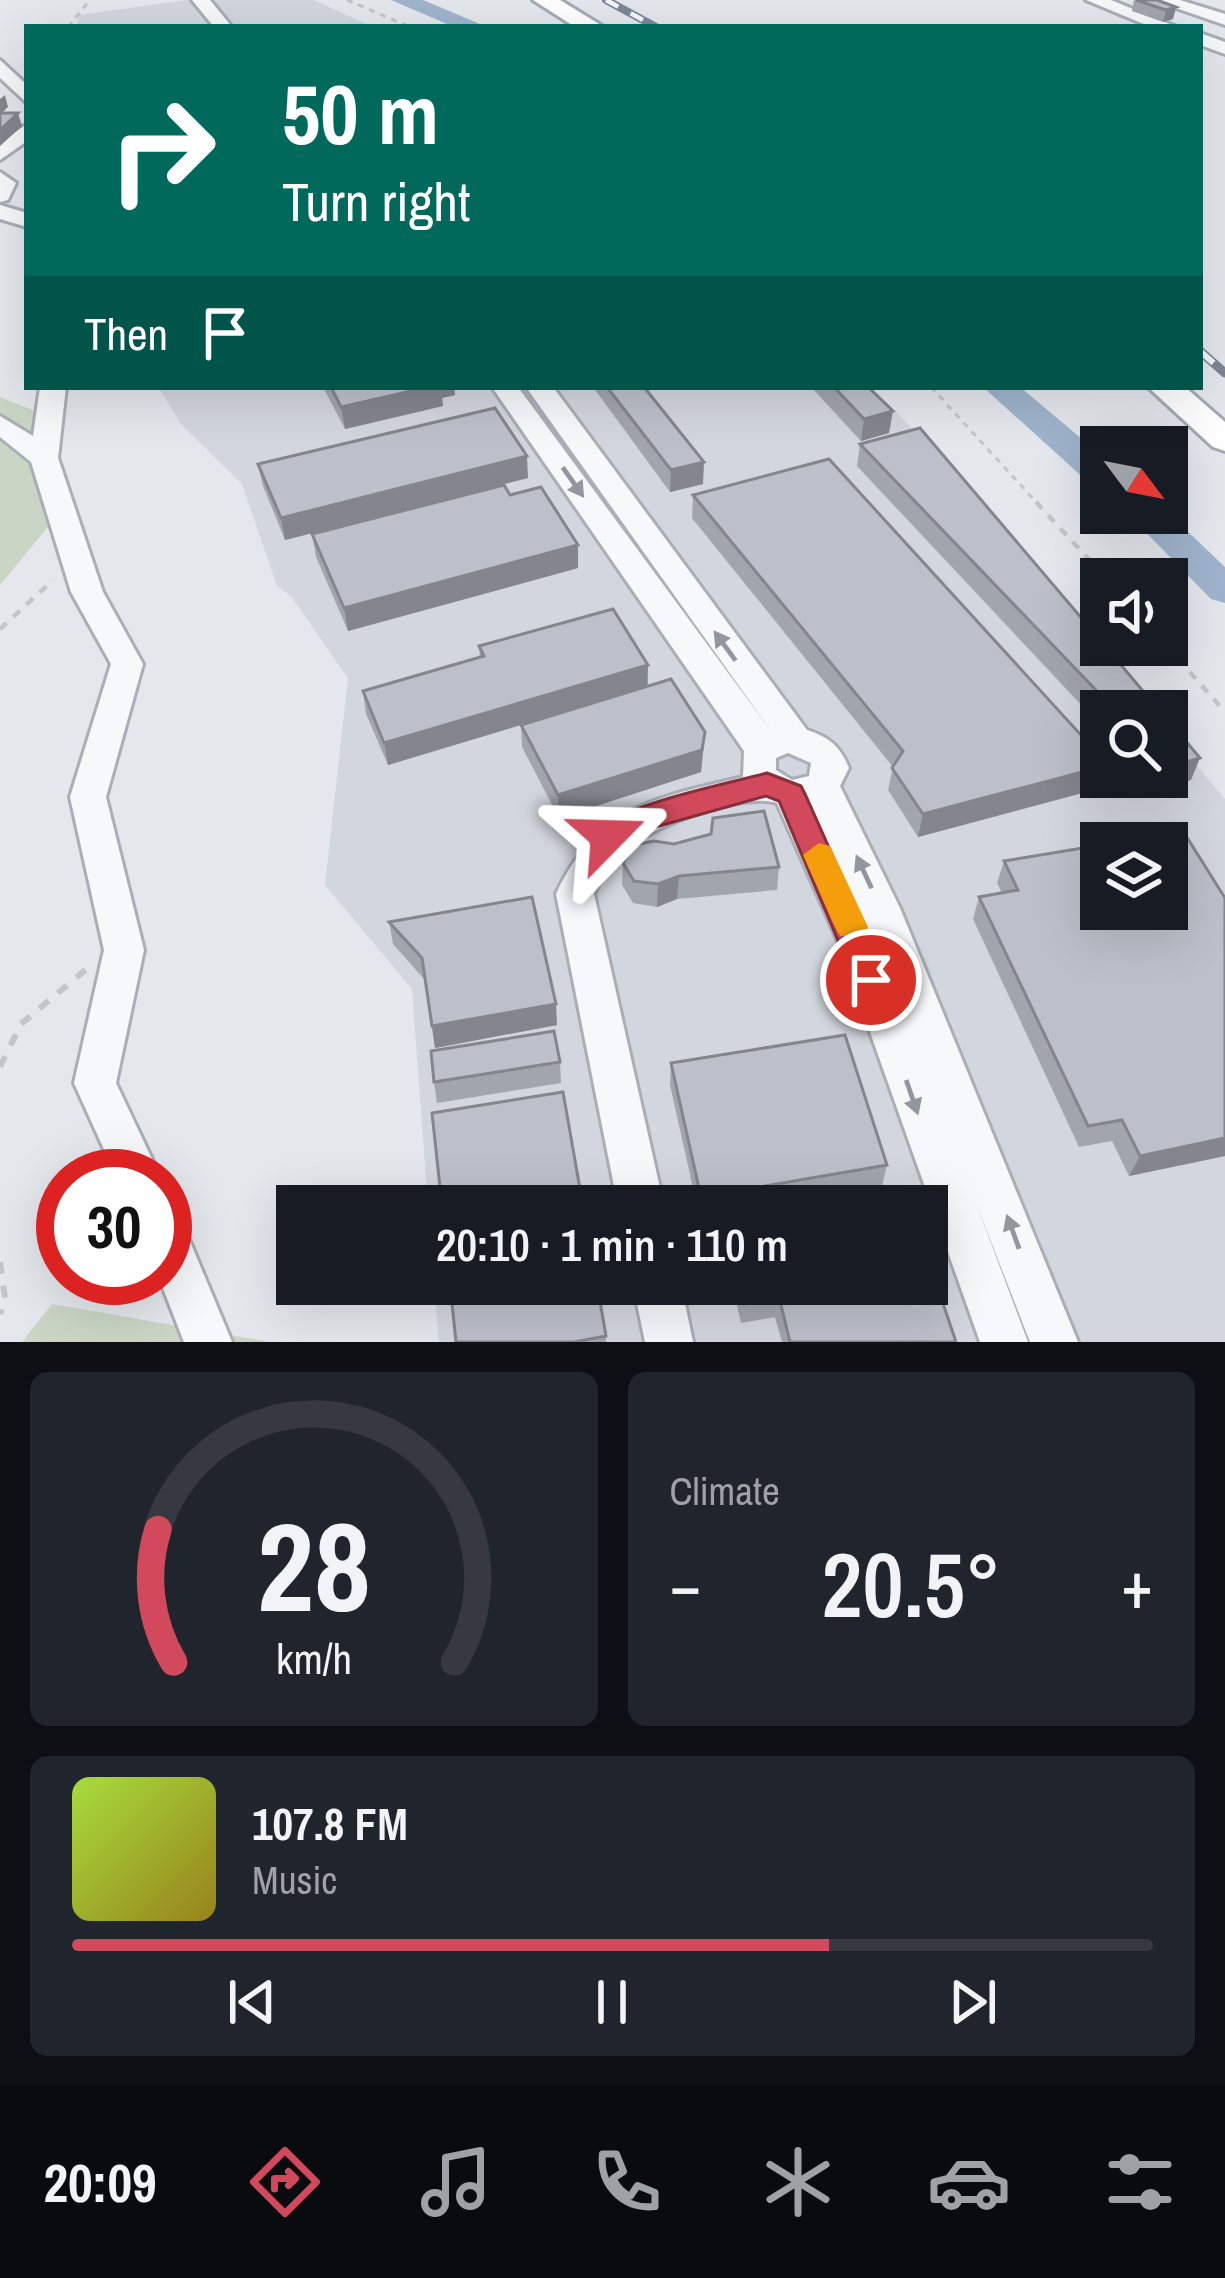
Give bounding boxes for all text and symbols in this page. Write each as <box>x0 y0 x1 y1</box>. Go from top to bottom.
text: 50 m <box>282 57 439 170</box>
icon: right <box>84 72 240 228</box>
text: Turn right <box>282 165 470 238</box>
icon: arrive <box>192 300 258 366</box>
text: Then <box>84 303 168 364</box>
north arrow <box>1080 426 1188 534</box>
map controls <box>1080 426 1188 930</box>
one-way arrow <box>561 466 584 499</box>
button: sound <box>1080 558 1188 666</box>
one-way arrow <box>714 630 738 662</box>
button: search <box>1080 690 1188 798</box>
position arrow <box>545 773 671 899</box>
button: layers <box>1080 822 1188 930</box>
one-way arrow <box>854 854 874 889</box>
pin <box>820 929 922 1031</box>
icon: arrive <box>838 947 904 1013</box>
one-way arrow <box>904 1079 922 1115</box>
speed limit sign: 30 <box>36 1149 192 1305</box>
text: 20:10 · 1 min · 110 m <box>436 1214 788 1275</box>
one-way arrow <box>1003 1214 1021 1250</box>
text: Climate <box>670 1465 780 1517</box>
text: 28 <box>257 1482 371 1650</box>
text: 20.5° <box>821 1524 1001 1645</box>
text: − <box>670 1540 701 1629</box>
text: + <box>1121 1540 1153 1629</box>
text: km/h <box>276 1630 352 1687</box>
text: 107.8 FM <box>252 1793 408 1854</box>
text: Music <box>252 1854 337 1906</box>
icon: previous <box>219 1969 285 2035</box>
icon: pause <box>579 1969 645 2035</box>
icon: next <box>940 1969 1006 2035</box>
icon: directions <box>243 2140 327 2224</box>
icon: music <box>414 2140 498 2224</box>
icon: phone <box>585 2140 669 2224</box>
icon: climate <box>756 2140 840 2224</box>
icon: car <box>927 2140 1011 2224</box>
icon: filters <box>1098 2140 1182 2224</box>
text: 20:09 <box>43 2146 157 2219</box>

